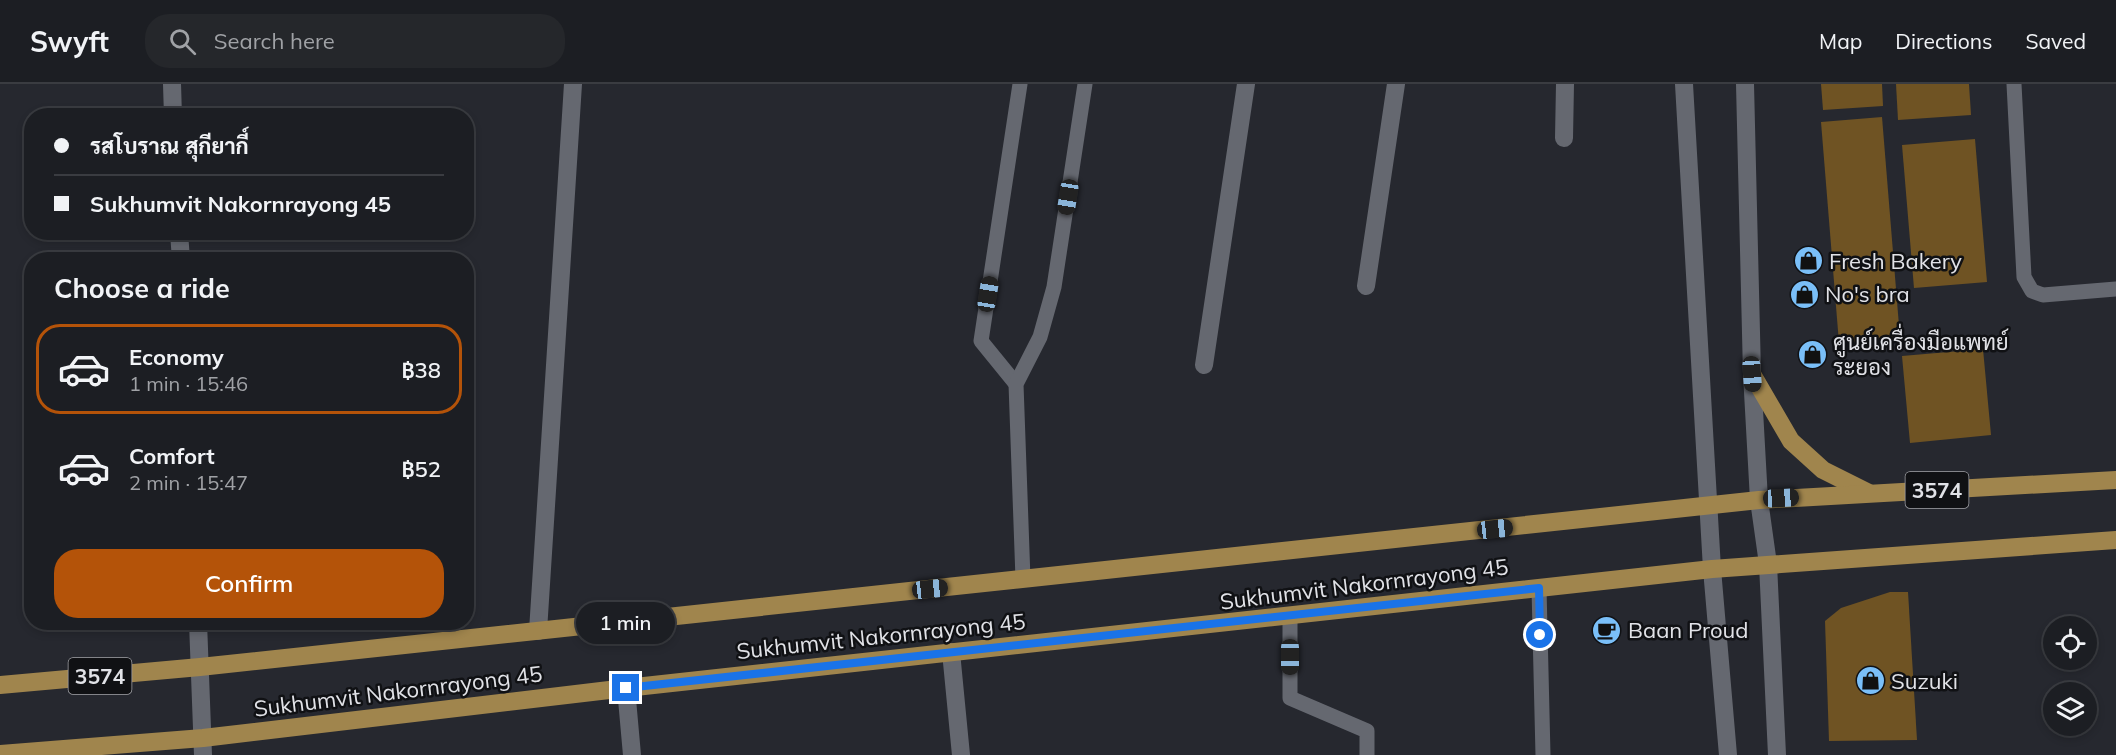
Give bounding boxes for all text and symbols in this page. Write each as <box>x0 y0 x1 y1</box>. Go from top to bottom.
search box <box>145 14 565 68</box>
text: Swyft <box>30 24 109 59</box>
icon: search <box>166 25 199 58</box>
text: Search here <box>214 27 335 55</box>
text: Map <box>1819 28 1862 54</box>
text: Directions <box>1895 28 1992 54</box>
text: Saved <box>2025 28 2086 54</box>
text: รสโบราณ สุกียากี์ <box>90 132 249 160</box>
car <box>1056 178 1080 216</box>
text: Sukhumvit Nakornrayong 45 <box>90 190 391 218</box>
shop icon: Fresh Bakery <box>1792 245 1824 277</box>
place label: Fresh Bakery <box>1829 247 1962 275</box>
text: Choose a ride <box>54 271 230 305</box>
car <box>976 275 1000 313</box>
shop icon: No's bra <box>1788 278 1820 310</box>
place label: No's bra <box>1825 280 1910 308</box>
place label: ศูนย์เครื่องมือแพทย์ ระยอง <box>1833 323 2009 381</box>
shop icon: ศูนย์เครื่องมือแพทย์ ระยอง <box>1796 339 1828 371</box>
icon: car <box>57 342 111 396</box>
text: Economy <box>129 343 224 371</box>
car <box>1742 355 1762 393</box>
text: ฿38 <box>401 356 441 384</box>
text: 1 min · 15:46 <box>129 371 248 396</box>
icon: car <box>57 441 111 495</box>
text: Comfort <box>129 442 215 470</box>
text: ฿52 <box>401 455 441 483</box>
text: 2 min · 15:47 <box>129 470 248 495</box>
road number: 3574 <box>1906 472 1968 508</box>
car <box>1763 488 1799 508</box>
car <box>1476 518 1514 540</box>
button: Confirm <box>54 549 444 618</box>
street label: Sukhumvit Nakornrayong 45 <box>1218 552 1510 616</box>
car <box>911 578 949 600</box>
callout: 1 min <box>576 601 676 643</box>
street label: Sukhumvit Nakornrayong 45 <box>735 607 1027 665</box>
text: 1 min <box>600 610 651 635</box>
cafe icon: Baan Proud <box>1591 614 1623 646</box>
place label: Baan Proud <box>1628 616 1748 644</box>
map controls <box>2043 616 2097 736</box>
button: locate <box>2043 616 2097 670</box>
route start <box>1526 621 1553 648</box>
car <box>1281 639 1299 675</box>
road number: 3574 <box>68 658 132 694</box>
street label: Sukhumvit Nakornrayong 45 <box>252 659 544 723</box>
shop icon: Suzuki <box>1854 665 1886 697</box>
place label: Suzuki <box>1891 667 1958 695</box>
route end <box>612 674 639 701</box>
button: layers <box>2043 682 2097 736</box>

